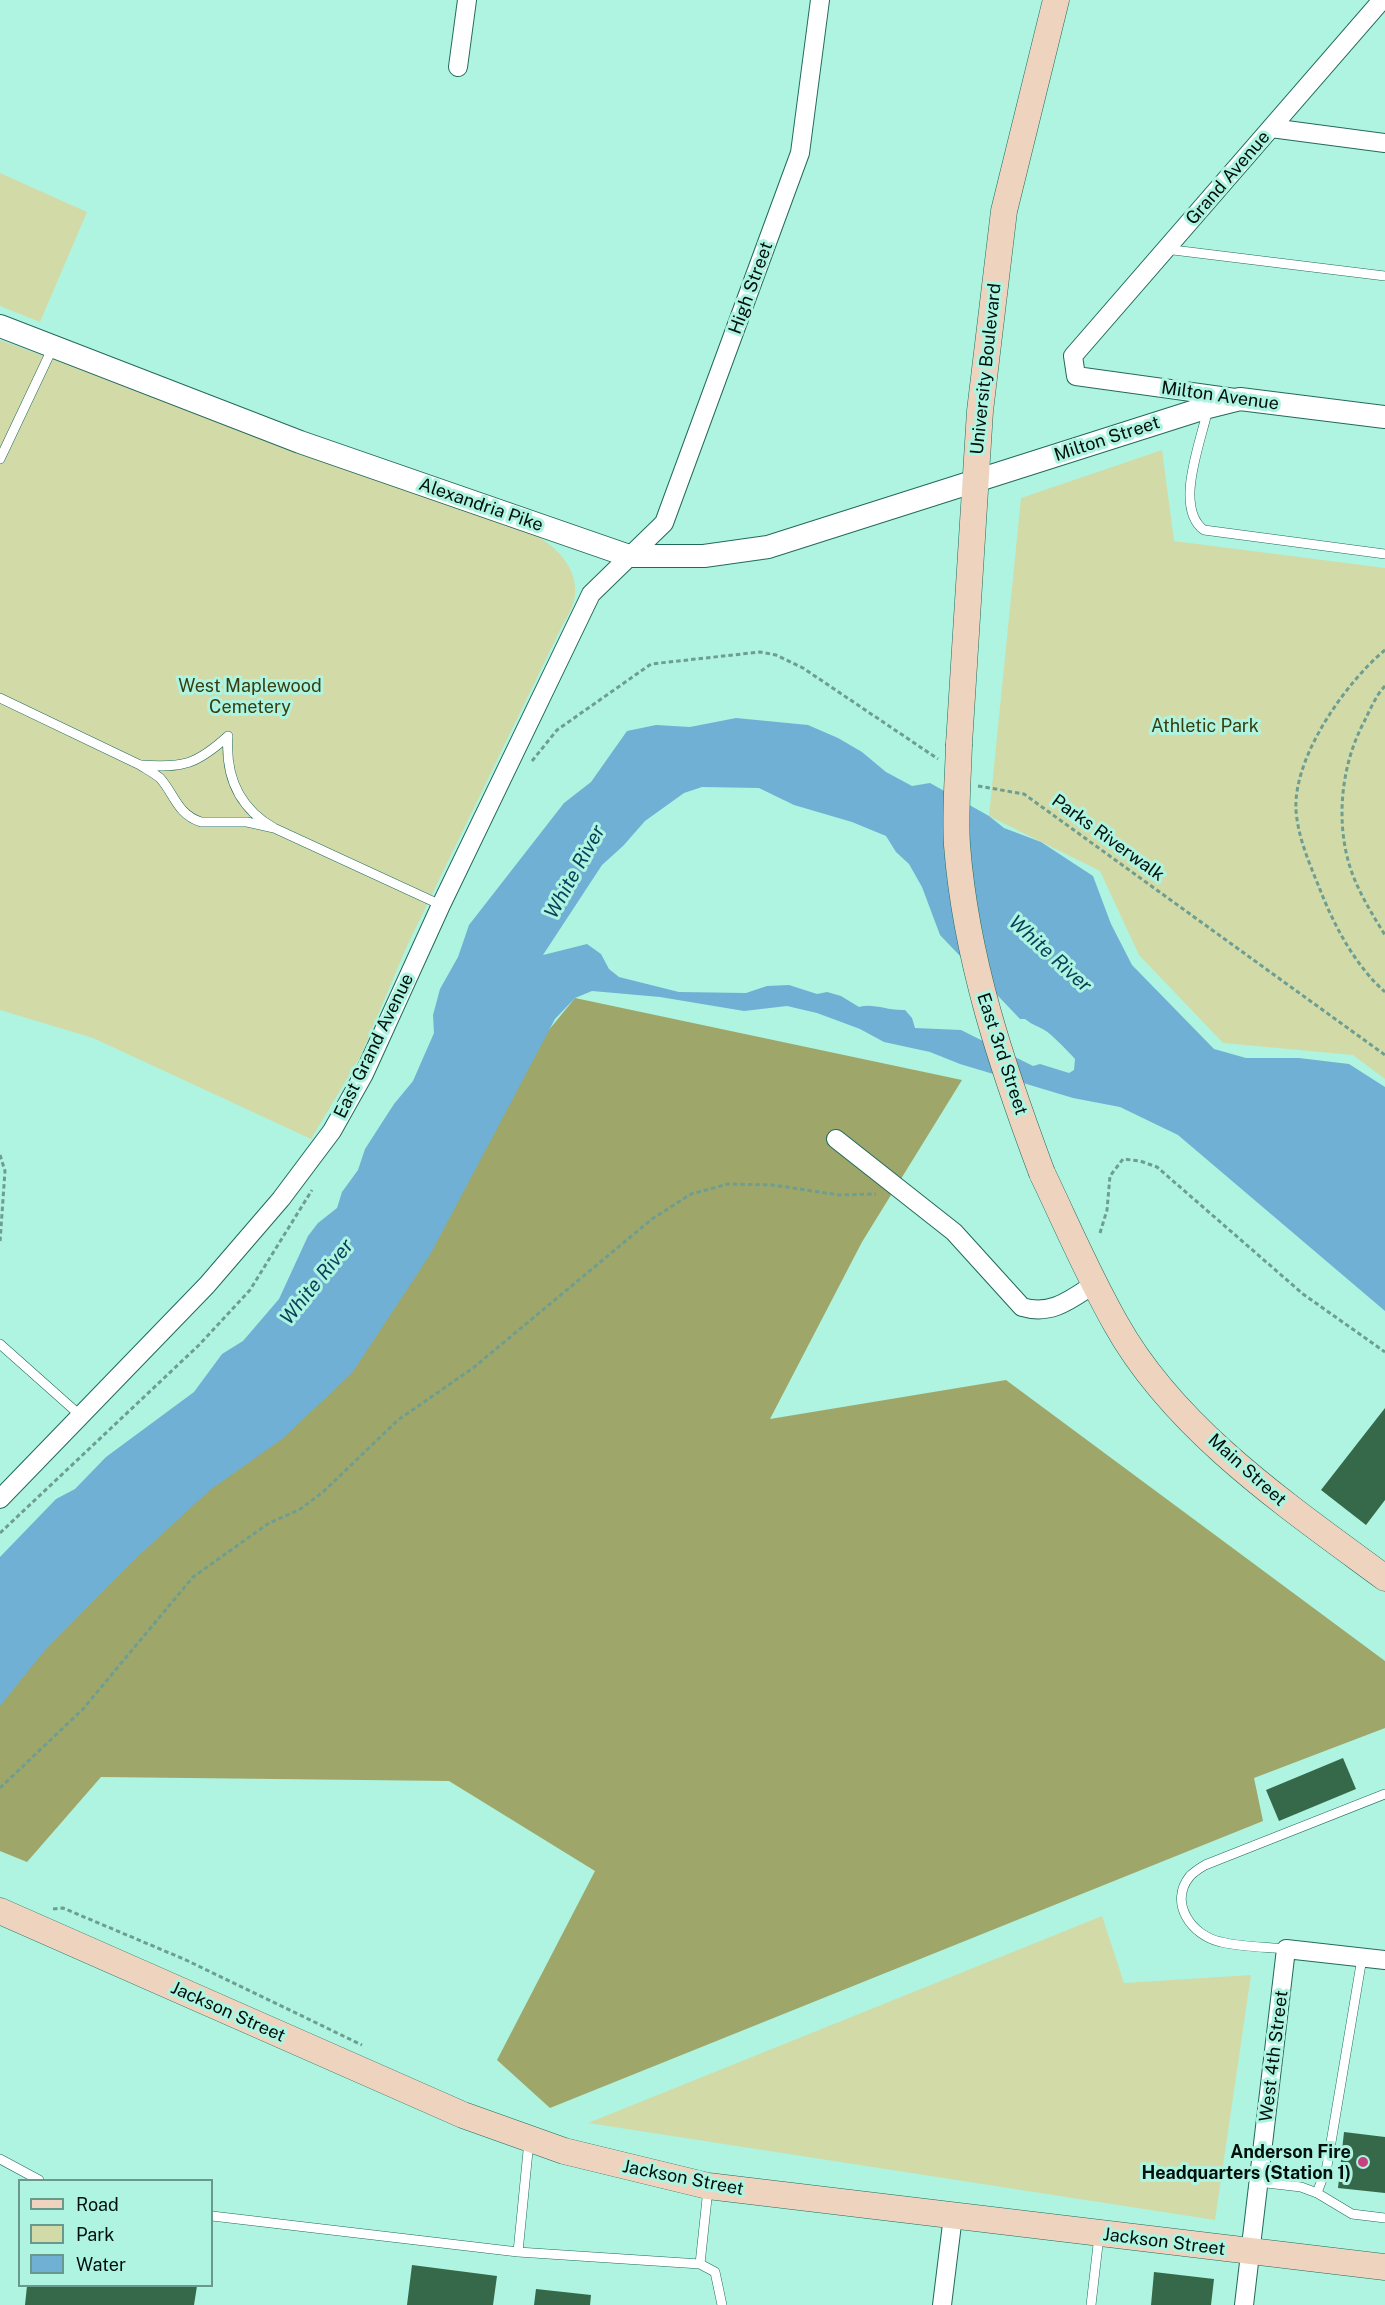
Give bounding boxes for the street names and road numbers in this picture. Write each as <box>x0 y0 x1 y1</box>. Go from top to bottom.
street label: Grand Avenue <box>1181 127 1275 229</box>
street label: High Street <box>724 239 778 337</box>
street label: University Boulevard <box>966 282 1006 456</box>
street label: Milton Avenue <box>1160 377 1280 415</box>
street label: Milton Street <box>1052 412 1162 466</box>
street label: Alexandria Pike <box>416 474 546 536</box>
street label: Parks Riverwalk <box>1048 790 1168 886</box>
street label: East Grand Avenue <box>330 970 418 1122</box>
street label: East 3rd Street <box>972 990 1032 1118</box>
street label: Main Street <box>1203 1429 1291 1511</box>
street label: Jackson Street <box>167 1977 289 2047</box>
street label: West 4th Street <box>1255 1989 1293 2123</box>
street label: Jackson Street <box>621 2156 745 2200</box>
street label: Jackson Street <box>1102 2224 1226 2260</box>

